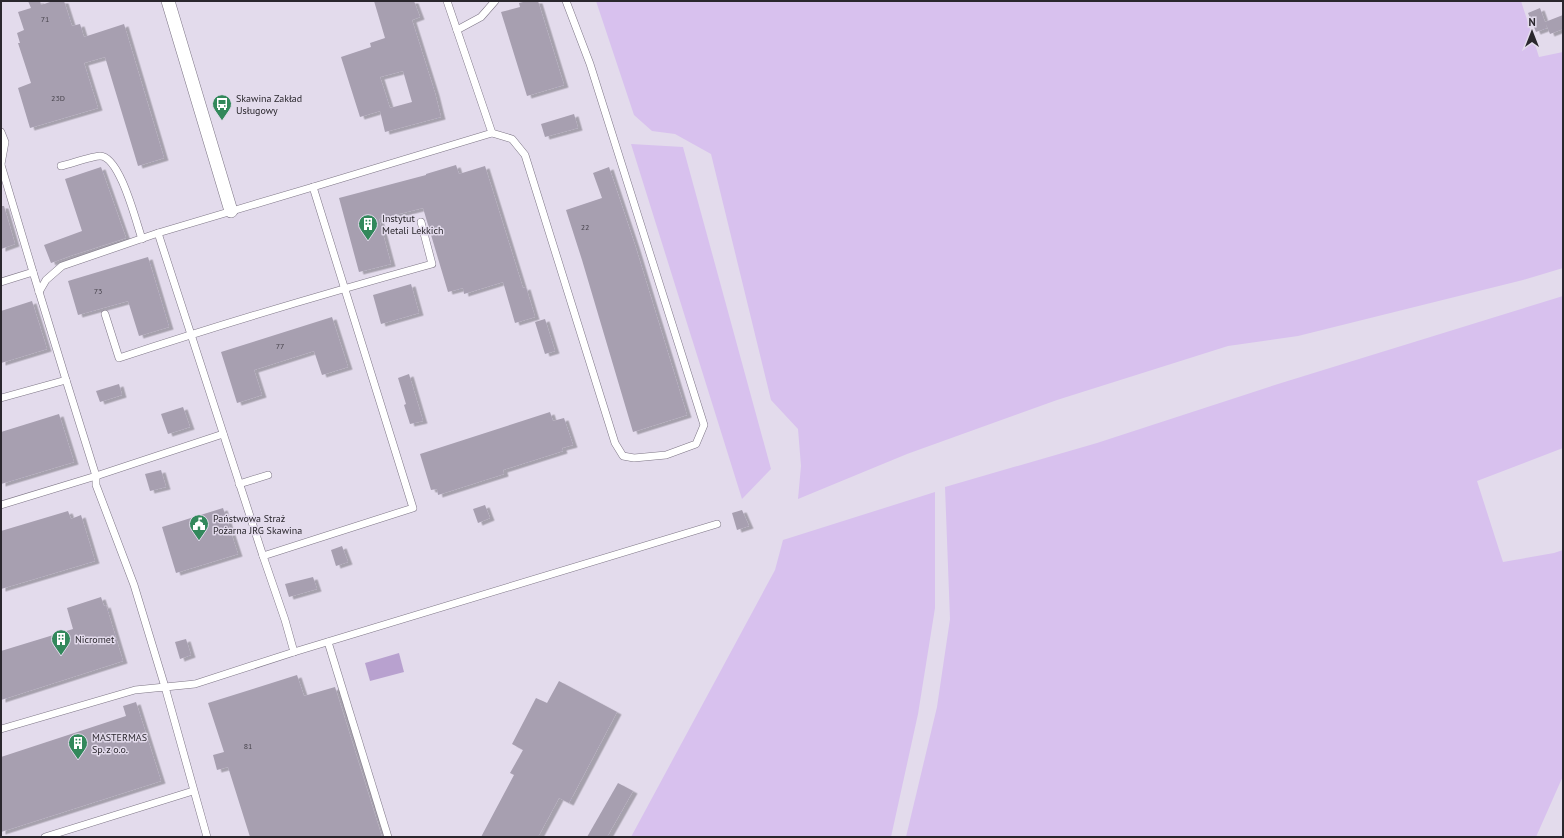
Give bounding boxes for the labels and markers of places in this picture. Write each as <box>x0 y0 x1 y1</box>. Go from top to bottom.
place label: Skawina Zakład Usługowy <box>236 92 302 117</box>
bus stop icon: Skawina Zakład Usługowy <box>211 93 233 121</box>
place label: Instytut Metali Lekkich <box>382 212 444 237</box>
building icon: Instytut Metali Lekkich <box>357 213 379 241</box>
place label: Państwowa Straż Pożarna JRG Skawina <box>213 512 302 537</box>
public building icon: Państwowa Straż Pożarna JRG Skawina <box>188 513 210 541</box>
building icon: Nicromet <box>50 628 72 656</box>
place label: Nicromet <box>75 633 115 646</box>
place label: MASTERMAS Sp. z o.o. <box>92 731 147 756</box>
building icon: MASTERMAS Sp. z o.o. <box>67 732 89 760</box>

